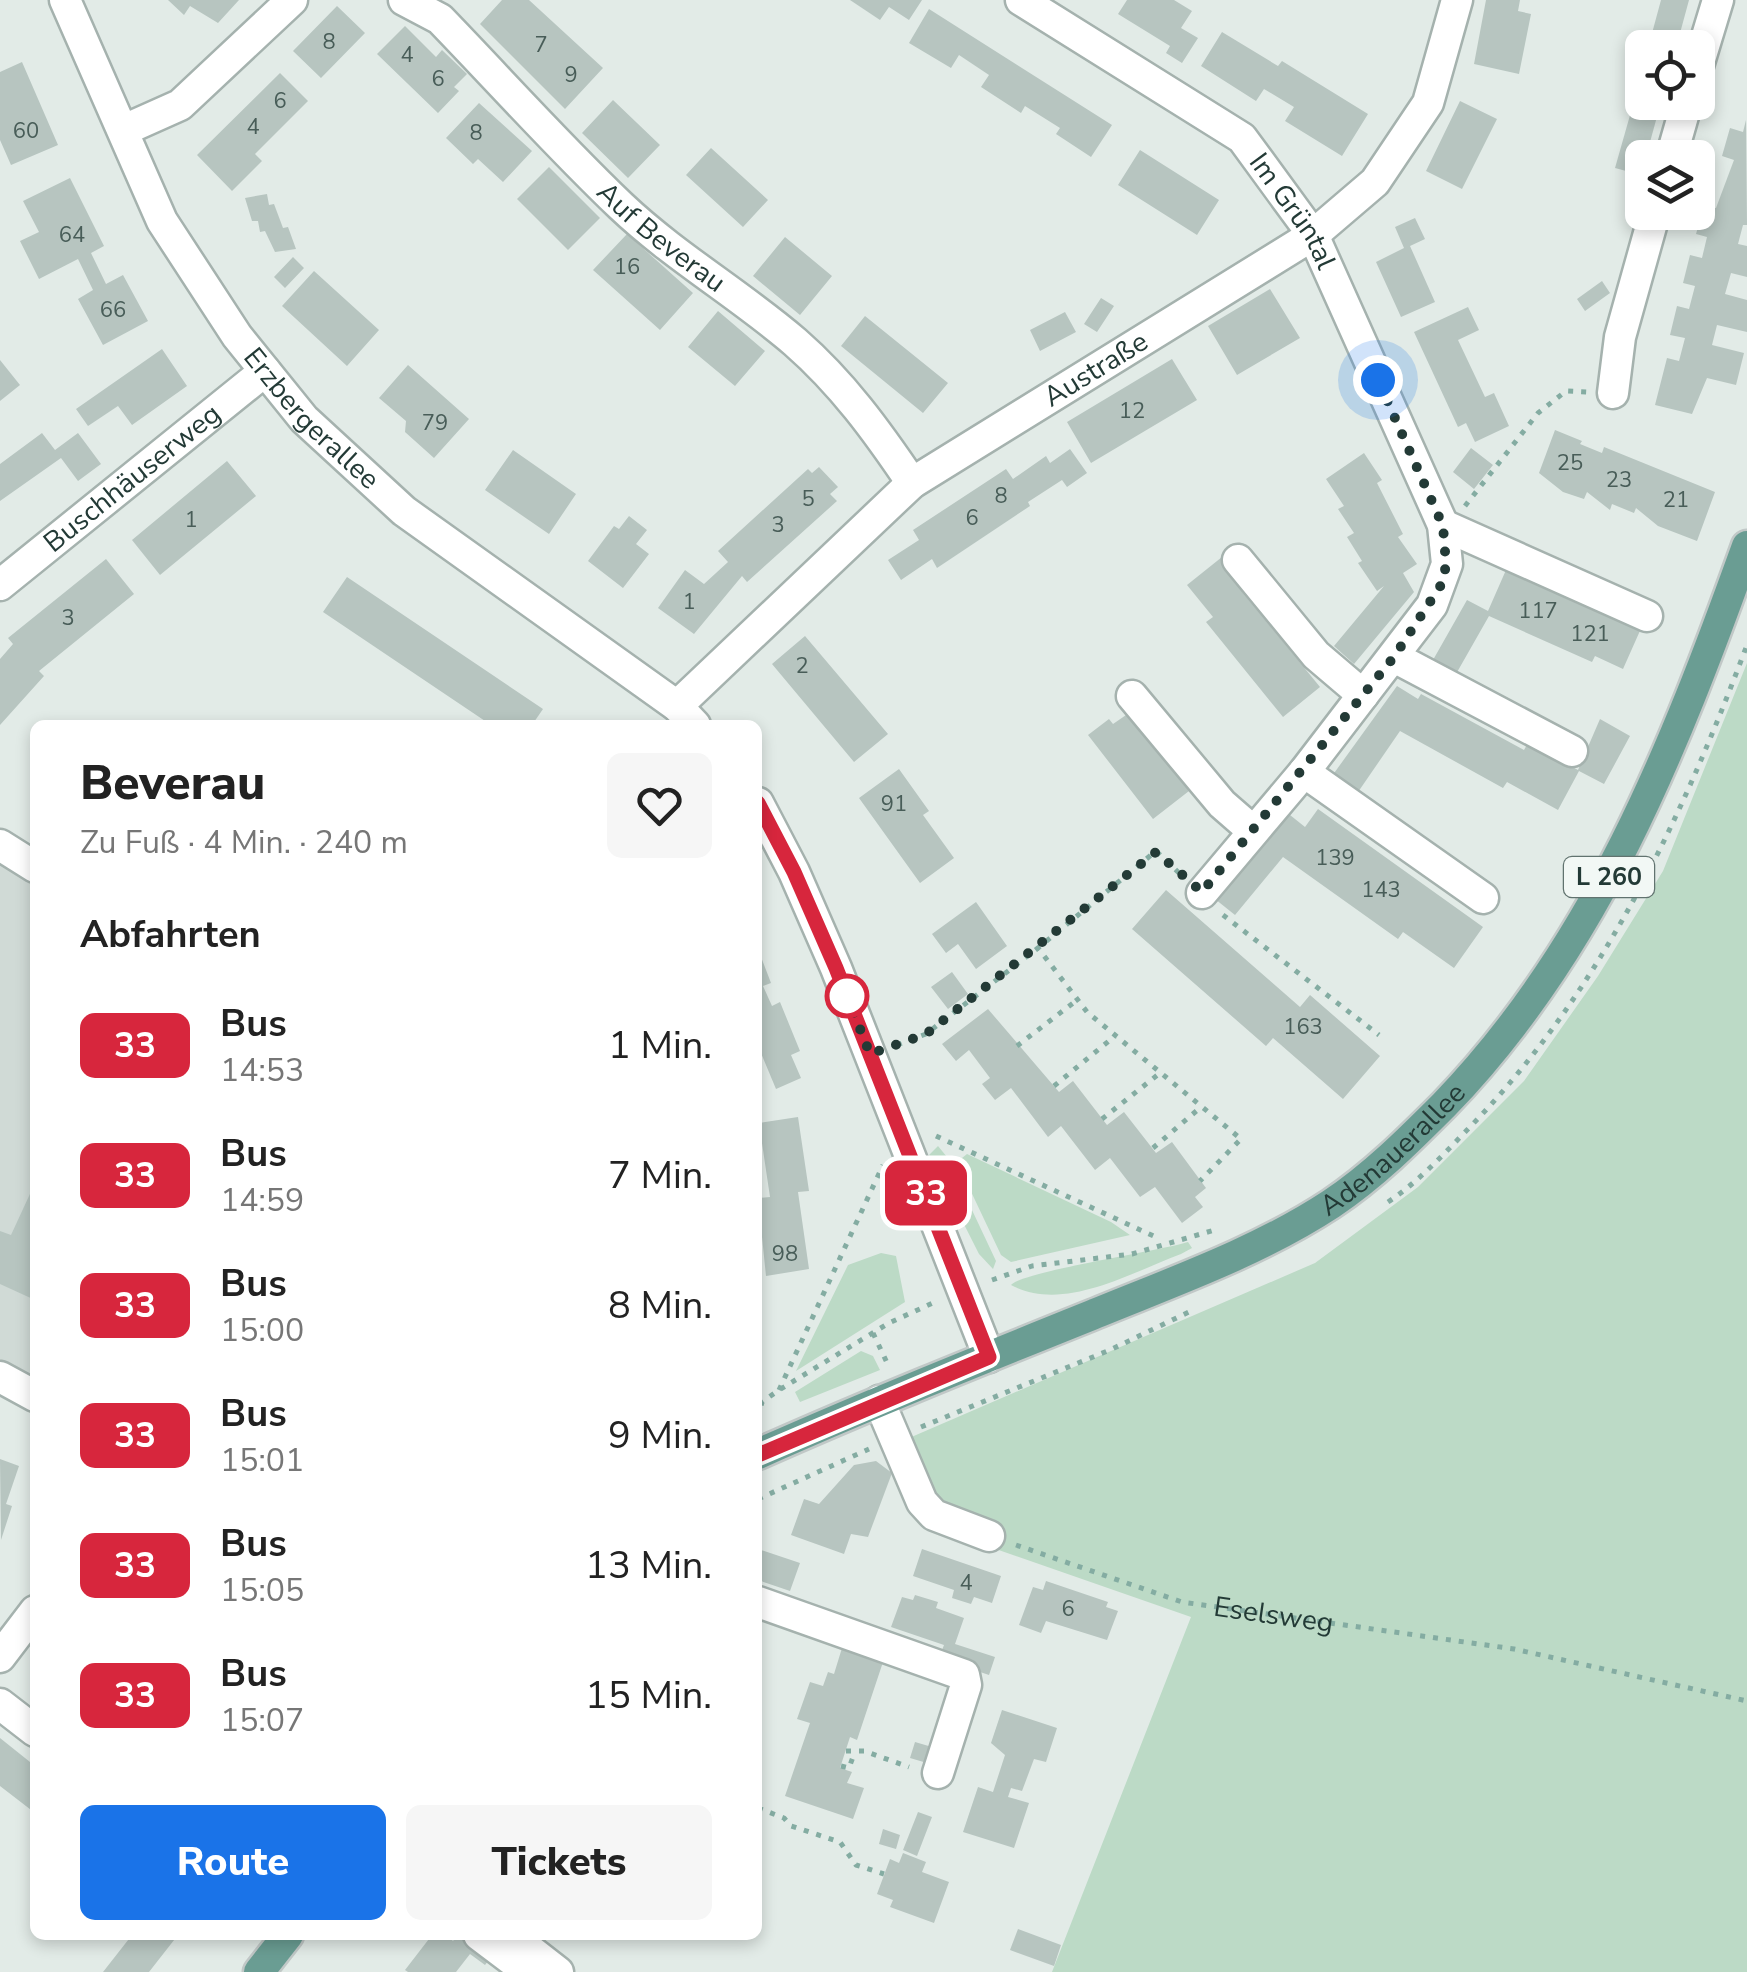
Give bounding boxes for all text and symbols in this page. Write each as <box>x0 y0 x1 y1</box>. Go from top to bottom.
house number: 8 <box>322 27 336 57</box>
house number: 7 <box>534 30 548 60</box>
map controls <box>1625 30 1715 230</box>
button: locate <box>1625 30 1715 120</box>
house number: 4 <box>400 40 414 70</box>
house number: 9 <box>564 60 578 90</box>
house number: 6 <box>431 64 445 94</box>
house number: 6 <box>273 86 287 116</box>
house number: 4 <box>246 112 260 142</box>
house number: 60 <box>13 116 39 146</box>
house number: 8 <box>469 118 483 148</box>
button: layers <box>1625 140 1715 230</box>
street label: Im Grüntal <box>1240 145 1345 276</box>
street label: Auf Beverau <box>588 174 733 301</box>
house number: 64 <box>59 220 85 250</box>
house number: 16 <box>614 252 640 282</box>
house number: 66 <box>100 295 126 325</box>
street label: Austraße <box>1036 323 1155 416</box>
street label: Erzbergerallee <box>235 340 388 498</box>
your location <box>1353 355 1403 405</box>
street label: Buschhäuserweg <box>36 395 229 561</box>
house number: 12 <box>1119 396 1145 426</box>
house number: 79 <box>422 408 448 438</box>
house number: 25 <box>1557 448 1583 478</box>
house number: 23 <box>1606 465 1632 495</box>
house number: 8 <box>994 481 1008 511</box>
house number: 5 <box>801 484 815 514</box>
house number: 21 <box>1663 485 1689 515</box>
house number: 6 <box>965 503 979 533</box>
house number: 1 <box>184 505 198 535</box>
house number: 3 <box>771 510 785 540</box>
house number: 1 <box>682 587 696 617</box>
house number: 117 <box>1518 596 1558 626</box>
house number: 3 <box>61 603 75 633</box>
house number: 121 <box>1570 619 1610 649</box>
house number: 2 <box>795 651 809 681</box>
text: Beverau <box>80 750 265 816</box>
button: heart <box>607 753 712 858</box>
house number: 91 <box>881 789 907 819</box>
text: Zu Fuß · 4 Min. · 240 m <box>80 821 408 864</box>
house number: 139 <box>1315 843 1355 873</box>
road number: L 260 <box>1564 857 1654 897</box>
house number: 143 <box>1361 875 1401 905</box>
text: Abfahrten <box>80 909 261 960</box>
unlabelled marker <box>826 975 868 1017</box>
text: Bus <box>220 998 287 1049</box>
house number: 163 <box>1283 1012 1323 1042</box>
text: 1 Min. <box>608 1020 712 1071</box>
text: 33 <box>114 1022 156 1069</box>
text: 14:53 <box>220 1049 304 1092</box>
street label: Adenauerallee <box>1312 1075 1474 1225</box>
text: Bus <box>220 1128 287 1179</box>
text: 7 Min. <box>608 1150 712 1201</box>
text: 33 <box>114 1152 156 1199</box>
line badge: 33 <box>881 1160 971 1226</box>
text: 33 <box>905 1170 947 1217</box>
text: 14:59 <box>220 1179 304 1222</box>
house number: 98 <box>772 1239 798 1269</box>
text: Bus <box>220 1258 287 1309</box>
text: 8 Min. <box>608 1280 712 1331</box>
text: 33 <box>114 1282 156 1329</box>
text: 15:00 <box>220 1309 304 1352</box>
text: Bus <box>220 1388 287 1439</box>
text: 9 Min. <box>608 1410 712 1461</box>
text: 33 <box>114 1412 156 1459</box>
text: 15:01 <box>220 1439 304 1482</box>
text: Bus <box>220 1518 287 1569</box>
text: 13 Min. <box>585 1540 712 1591</box>
text: 33 <box>114 1542 156 1589</box>
house number: 4 <box>959 1568 973 1598</box>
text: 15:05 <box>220 1569 304 1612</box>
street label: Eselsweg <box>1211 1588 1336 1642</box>
house number: 6 <box>1061 1594 1075 1624</box>
text: Bus <box>220 1648 287 1699</box>
text: 15 Min. <box>585 1670 712 1721</box>
text: 33 <box>114 1672 156 1719</box>
text: 15:07 <box>220 1699 304 1742</box>
button: Route <box>80 1805 386 1920</box>
button: Tickets <box>406 1805 712 1920</box>

